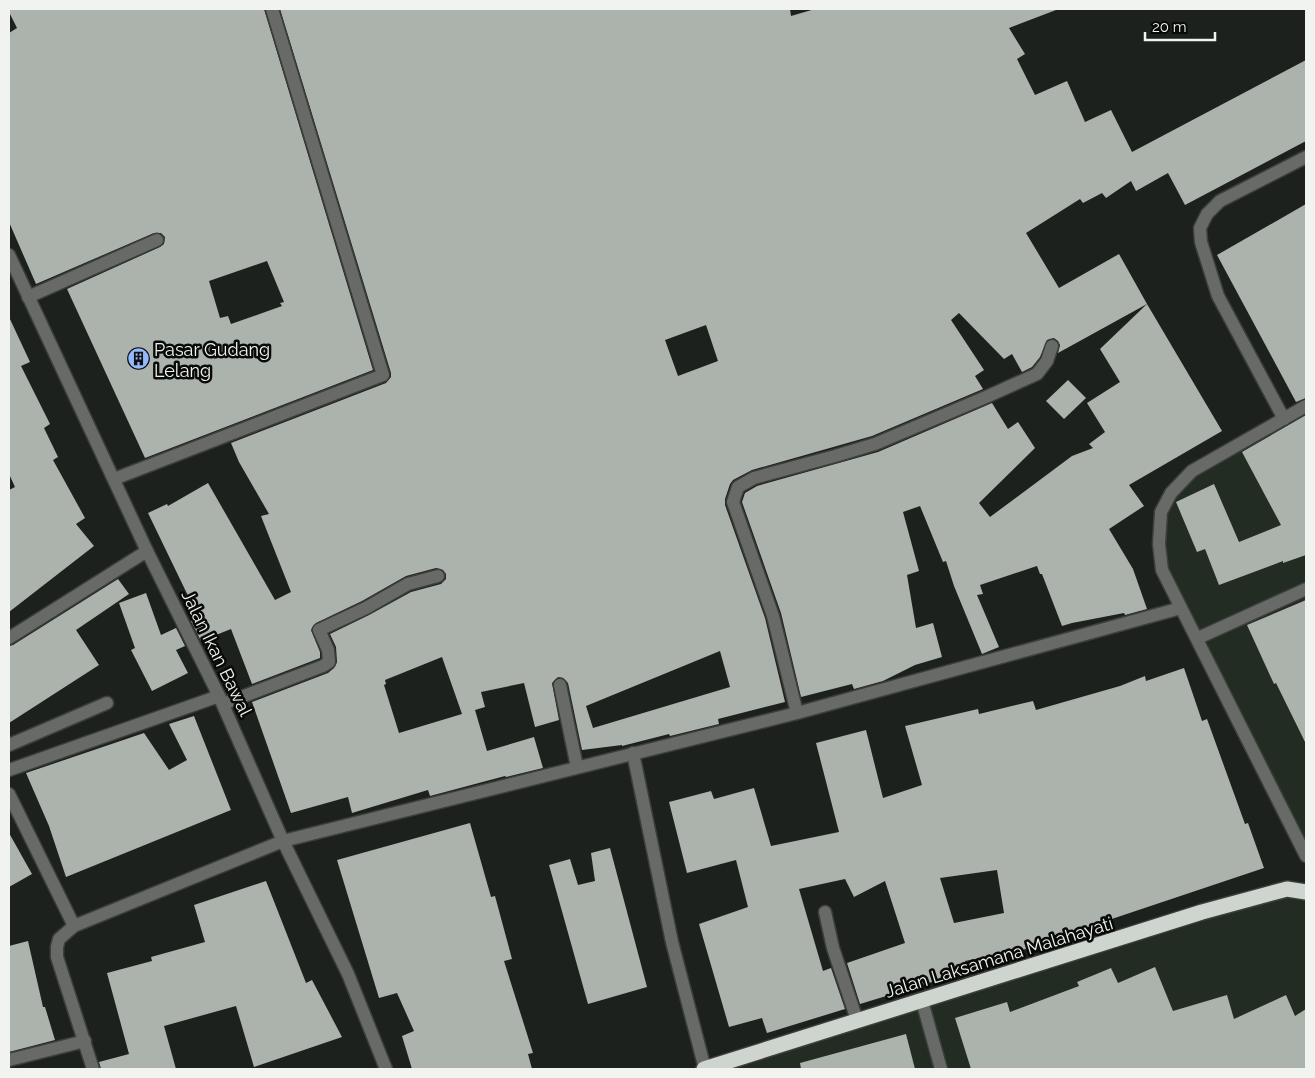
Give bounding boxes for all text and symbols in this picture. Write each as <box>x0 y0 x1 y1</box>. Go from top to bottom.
scale bar <box>1145 10 1215 42</box>
text: 20 m <box>1152 18 1187 36</box>
place label: Pasar Gudang Lelang <box>154 339 270 381</box>
building icon: Pasar Gudang Lelang <box>126 347 150 371</box>
street label: Jalan Ikan Bawal <box>177 587 257 720</box>
street label: Jalan Laksamana Malahayati <box>883 912 1115 1002</box>

